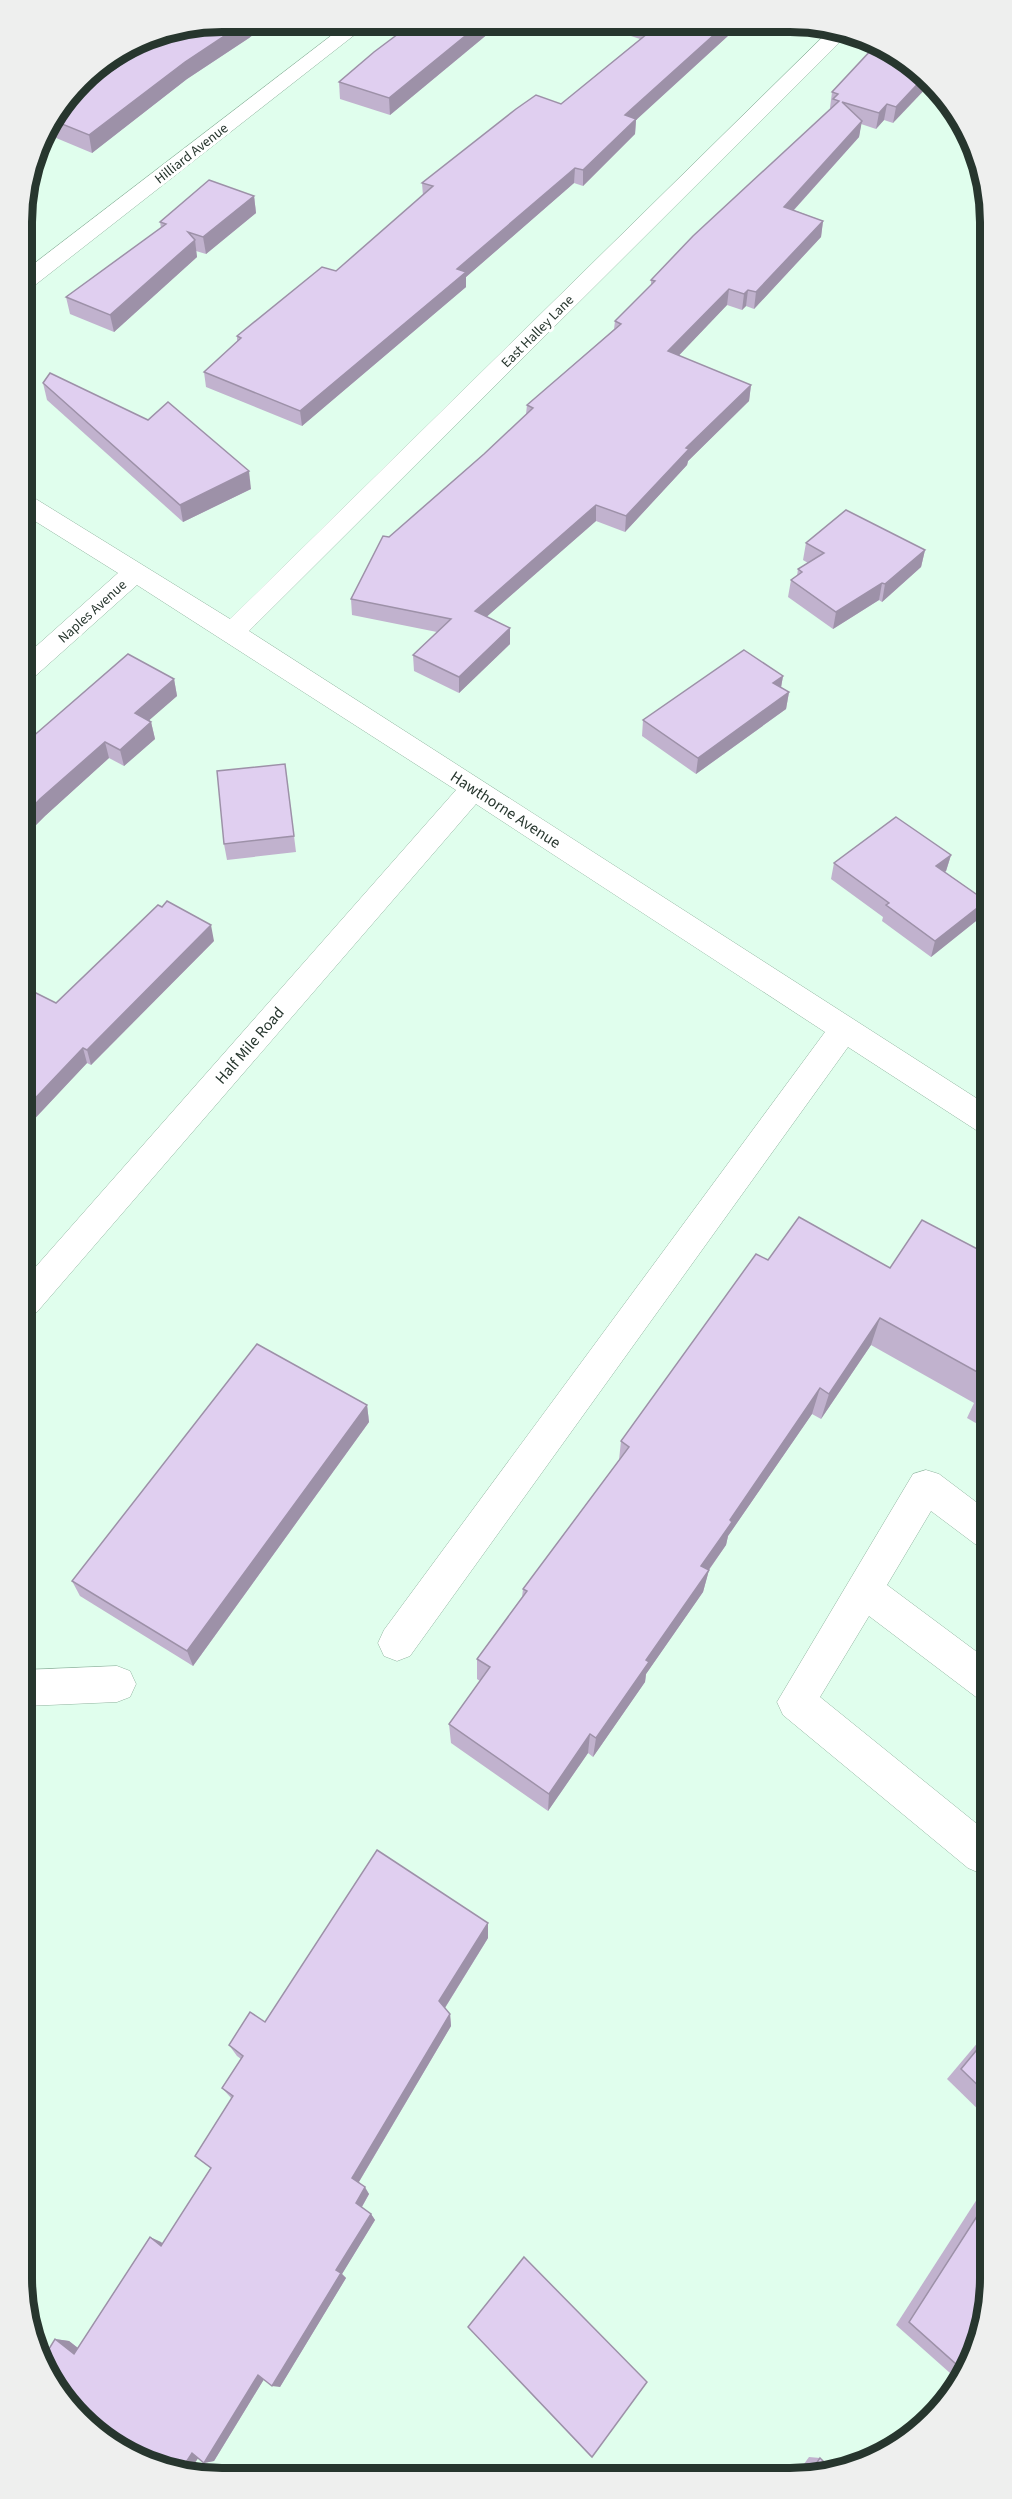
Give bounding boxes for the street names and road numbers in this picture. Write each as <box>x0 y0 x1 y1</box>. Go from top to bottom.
street label: Hilliard Avenue <box>151 119 233 189</box>
street label: East Halley Lane <box>497 291 579 373</box>
street label: Naples Avenue <box>54 575 131 648</box>
street label: Hawthorne Avenue <box>446 766 565 854</box>
street label: Half Mile Road <box>210 1002 289 1089</box>

